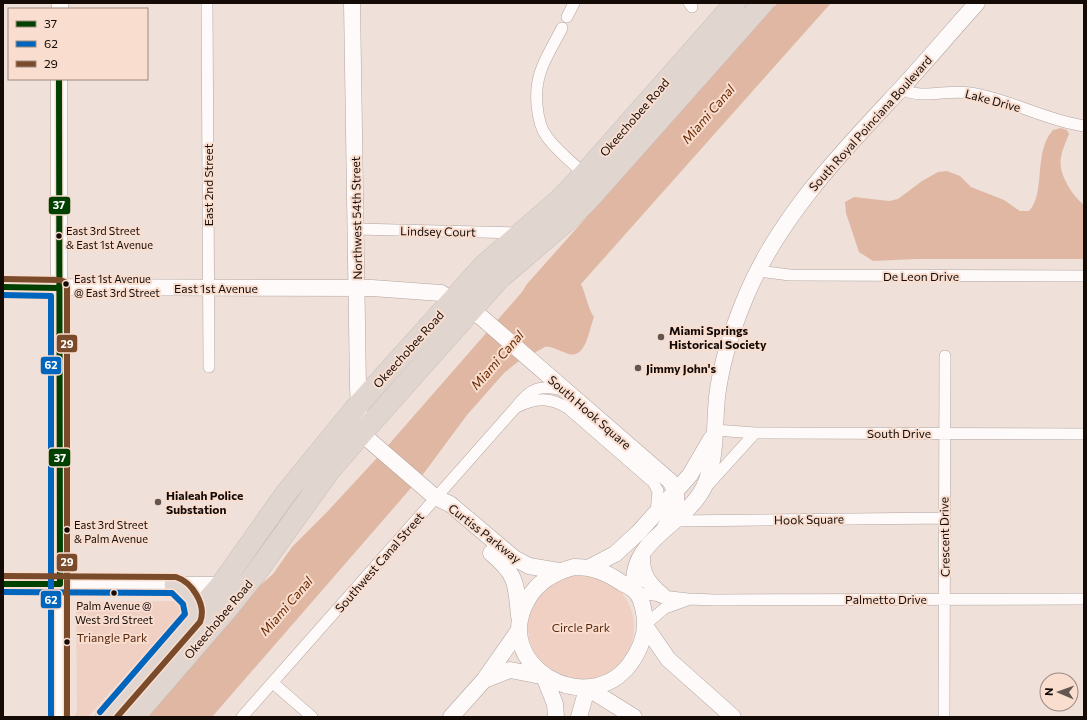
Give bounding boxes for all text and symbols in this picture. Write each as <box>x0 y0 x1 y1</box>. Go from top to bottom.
legend <box>8 8 148 80</box>
text: 37 <box>44 16 57 30</box>
text: 62 <box>44 36 58 50</box>
street label: South Royal Poinciana Boulevard <box>806 52 935 194</box>
text: 29 <box>44 56 58 70</box>
street label: Okeechobee Road <box>596 75 672 159</box>
water label: Miami Canal <box>678 81 738 147</box>
street label: Lake Drive <box>964 86 1022 114</box>
street label: East 2nd Street <box>201 144 215 226</box>
street label: Northwest 54th Street <box>348 156 364 280</box>
line badge: 37 <box>48 196 71 215</box>
text: 37 <box>53 198 65 211</box>
street label: Lindsey Court <box>400 223 476 239</box>
place label: East 3rd Street & East 1st Avenue <box>66 224 153 251</box>
marker: East 3rd Street & East 1st Avenue <box>54 231 64 241</box>
street label: De Leon Drive <box>883 269 959 283</box>
place label: East 1st Avenue @ East 3rd Street <box>74 272 160 299</box>
marker: East 1st Avenue @ East 3rd Street <box>61 279 71 289</box>
street label: East 1st Avenue <box>174 281 258 295</box>
street label: Okeechobee Road <box>370 308 446 390</box>
place label: Miami Springs Historical Society <box>669 323 767 351</box>
water label: Miami Canal <box>467 327 527 393</box>
marker: Miami Springs Historical Society <box>656 332 666 342</box>
line badge: 29 <box>56 334 78 353</box>
text: 29 <box>61 337 74 350</box>
line badge: 62 <box>40 356 62 375</box>
text: 62 <box>45 358 57 371</box>
place label: Jimmy John's <box>646 361 716 376</box>
marker: Jimmy John's <box>633 363 643 373</box>
street label: South Hook Square <box>546 372 634 452</box>
street label: South Drive <box>867 426 931 440</box>
line badge: 37 <box>48 448 71 467</box>
text: 37 <box>54 451 66 464</box>
place label: Hialeah Police Substation <box>166 488 243 516</box>
marker: Hialeah Police Substation <box>153 497 163 507</box>
street label: Crescent Drive <box>936 497 952 577</box>
street label: Curtiss Parkway <box>446 500 524 566</box>
street label: Southwest Canal Street <box>332 509 426 615</box>
street label: Hook Square <box>774 511 844 527</box>
place label: East 3rd Street & Palm Avenue <box>74 518 148 545</box>
marker: East 3rd Street & Palm Avenue <box>62 525 72 535</box>
line badge: 29 <box>56 553 78 572</box>
text: 29 <box>61 555 74 568</box>
water label: Miami Canal <box>256 573 316 639</box>
street label: Okeechobee Road <box>181 577 255 661</box>
marker: Palm Avenue @ West 3rd Street <box>109 588 119 598</box>
line badge: 62 <box>40 590 62 609</box>
street label: Palmetto Drive <box>845 592 927 606</box>
text: 62 <box>45 593 57 606</box>
place label: Palm Avenue @ West 3rd Street <box>75 599 153 626</box>
park label: Circle Park <box>552 620 611 634</box>
park label: Triangle Park <box>76 630 148 644</box>
unlabelled marker <box>62 637 72 647</box>
north arrow <box>1039 672 1079 712</box>
text: N <box>1042 687 1055 696</box>

